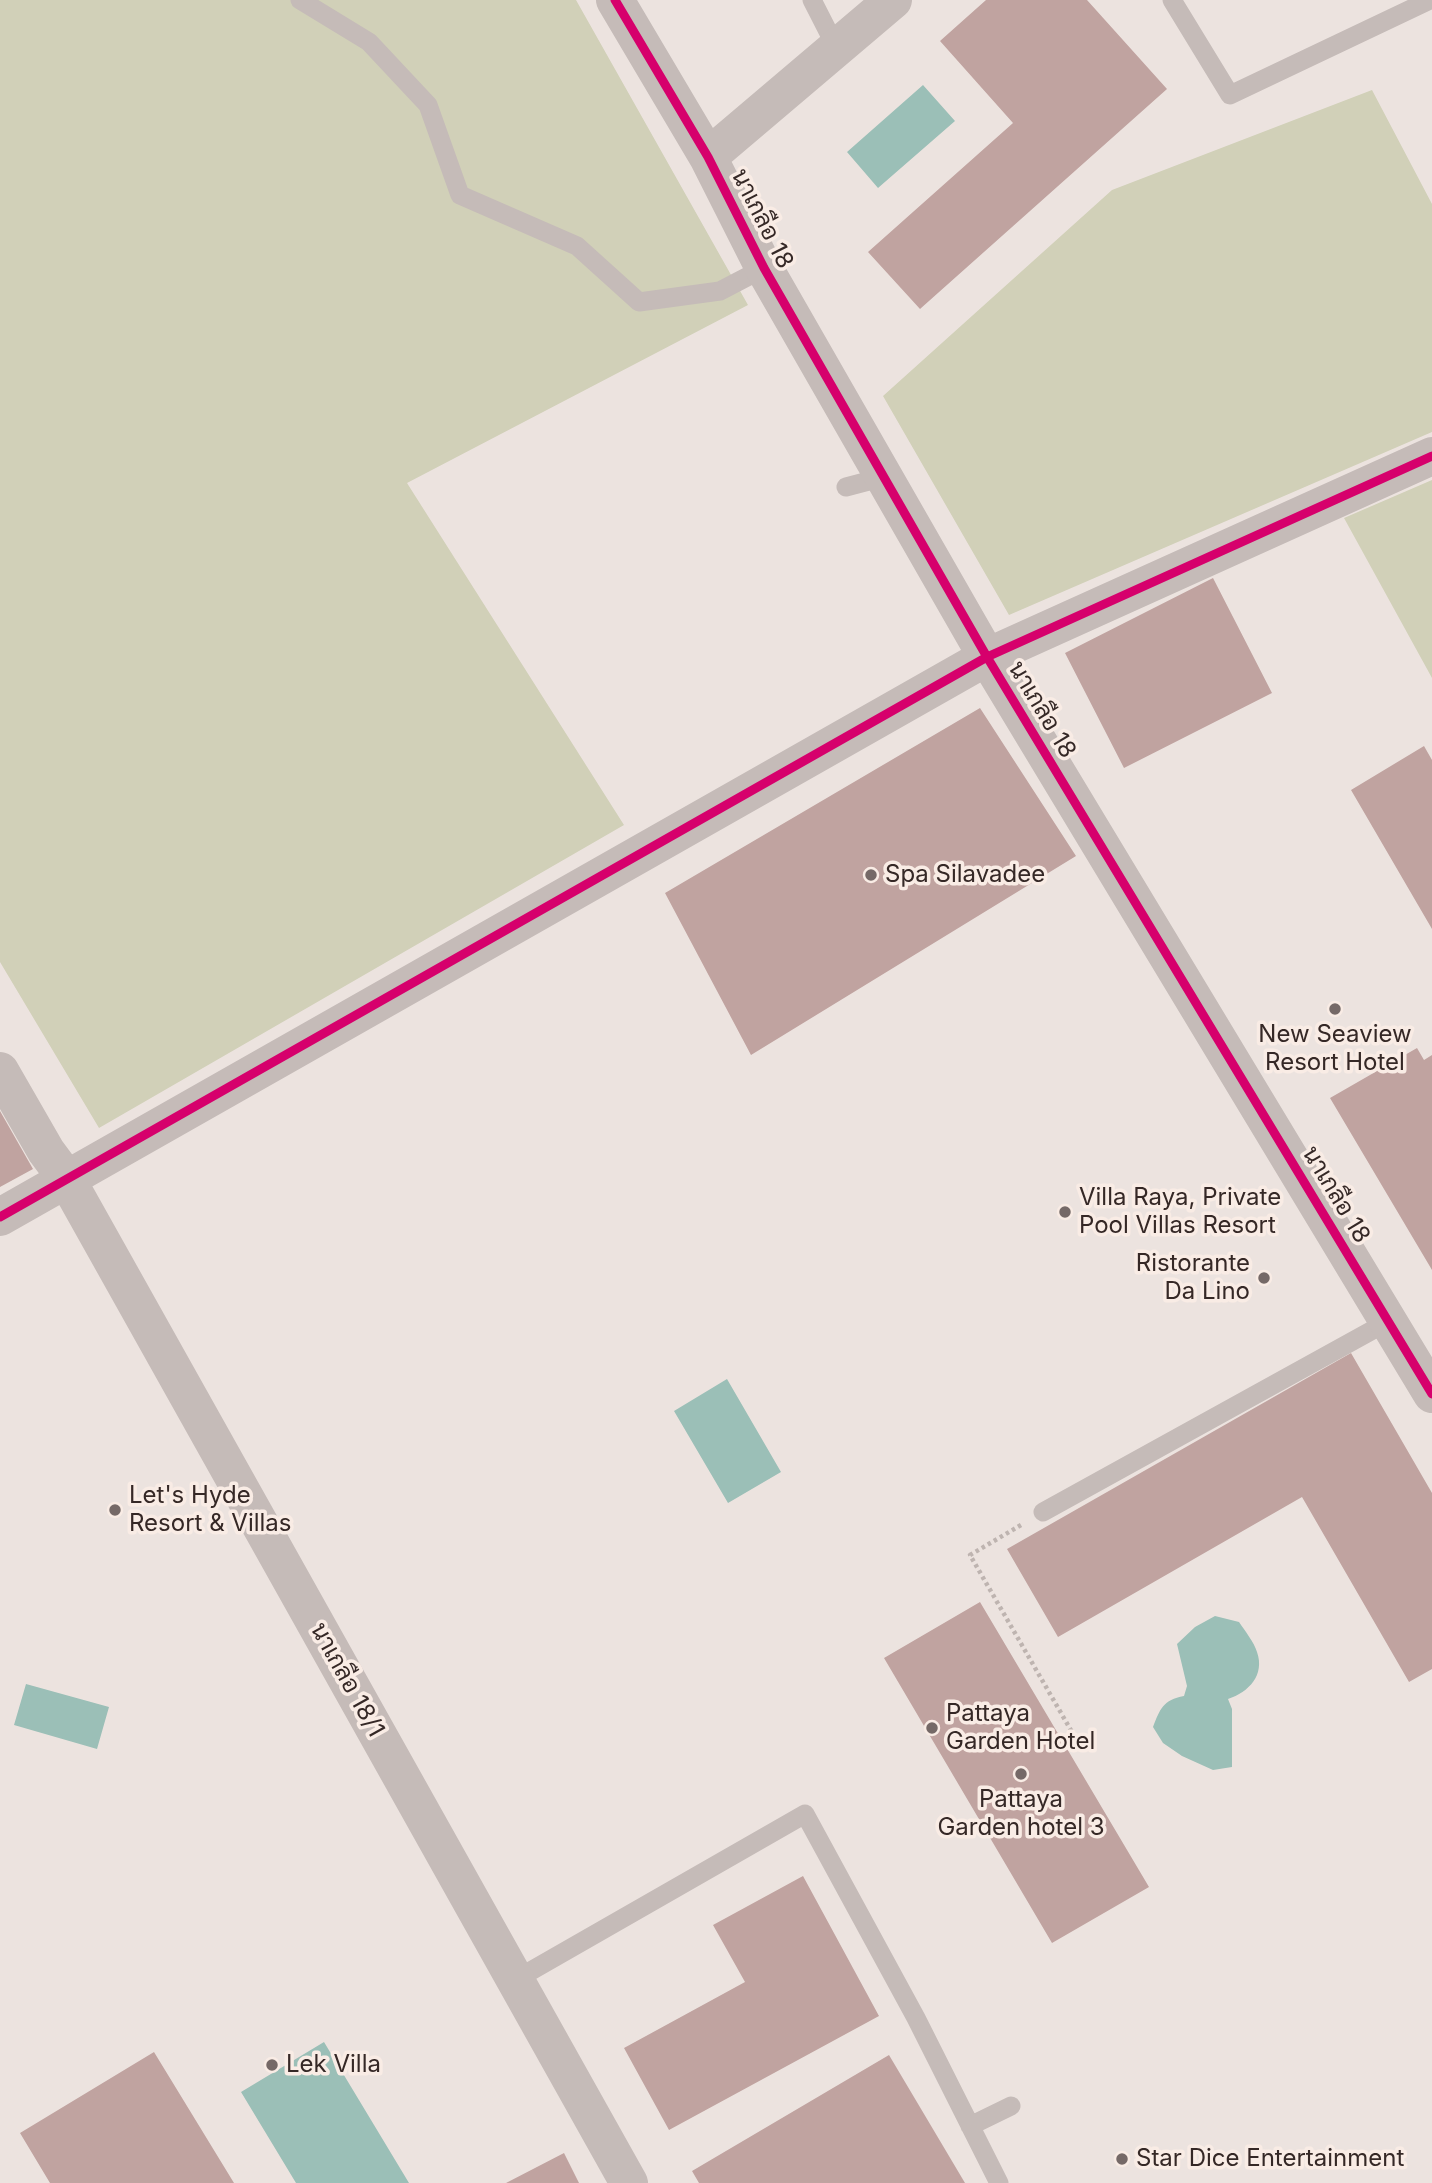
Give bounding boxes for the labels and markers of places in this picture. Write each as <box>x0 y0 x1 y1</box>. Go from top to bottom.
place label: Spa Silavadee <box>885 861 1045 889</box>
marker: Spa Silavadee <box>863 867 879 883</box>
marker: New Seaview Resort Hotel <box>1327 1001 1343 1017</box>
place label: New Seaview Resort Hotel <box>1258 1021 1412 1077</box>
place label: Villa Raya, Private Pool Villas Resort <box>1079 1184 1281 1240</box>
marker: Villa Raya, Private Pool Villas Resort <box>1057 1204 1073 1220</box>
place label: Ristorante Da Lino <box>1136 1250 1250 1306</box>
marker: Ristorante Da Lino <box>1256 1270 1272 1286</box>
place label: Let's Hyde Resort & Villas <box>129 1482 292 1538</box>
marker: Let's Hyde Resort & Villas <box>107 1502 123 1518</box>
place label: Pattaya Garden Hotel <box>946 1700 1095 1756</box>
marker: Pattaya Garden Hotel <box>924 1720 940 1736</box>
marker: Pattaya Garden hotel 3 <box>1013 1766 1029 1782</box>
place label: Pattaya Garden hotel 3 <box>937 1786 1105 1842</box>
place label: Lek Villa <box>286 2051 381 2079</box>
marker: Lek Villa <box>264 2057 280 2073</box>
place label: Star Dice Entertainment <box>1136 2145 1404 2173</box>
marker: Star Dice Entertainment <box>1114 2151 1130 2167</box>

